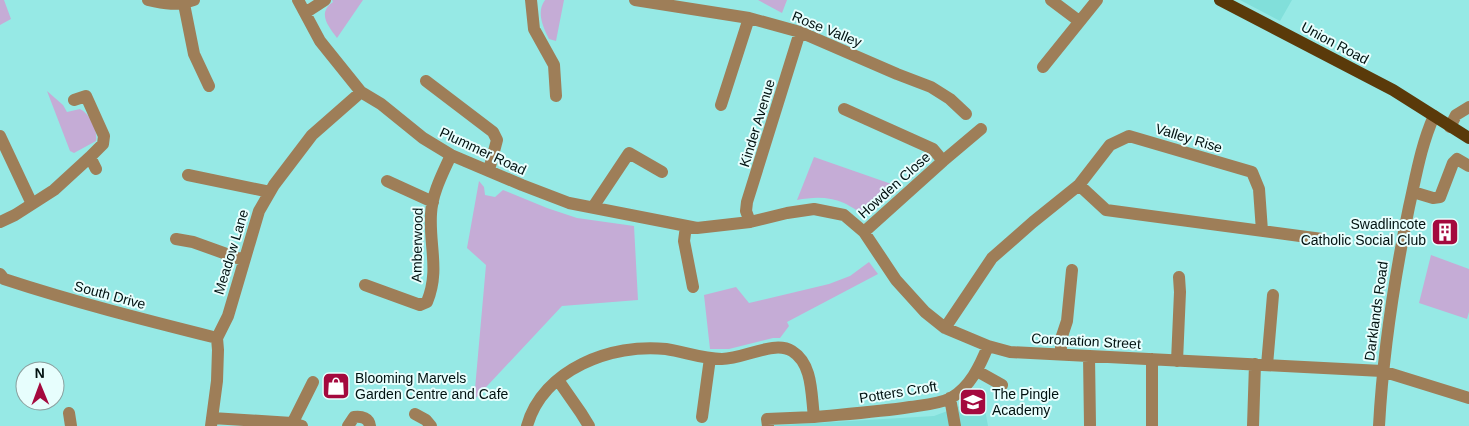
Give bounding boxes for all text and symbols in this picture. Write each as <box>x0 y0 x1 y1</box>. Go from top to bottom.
street label: Rose Valley <box>790 8 864 50</box>
street label: Union Road <box>1299 19 1371 67</box>
street label: Kinder Avenue <box>736 77 778 169</box>
street label: Valley Rise <box>1154 120 1225 156</box>
street label: Plummer Road <box>437 124 529 178</box>
street label: Howden Close <box>855 148 933 221</box>
street label: Meadow Lane <box>210 207 252 296</box>
street label: Amberwood <box>408 208 426 282</box>
place label: Swadlincote Catholic Social Club <box>1301 216 1426 248</box>
building icon: Swadlincote Catholic Social Club <box>1430 217 1460 247</box>
street label: Darklands Road <box>1361 260 1391 362</box>
street label: South Drive <box>73 278 148 312</box>
street label: Coronation Street <box>1031 330 1141 352</box>
north arrow <box>15 361 65 411</box>
text: N <box>35 365 45 381</box>
place label: Blooming Marvels Garden Centre and Cafe <box>355 370 509 402</box>
shop icon: Blooming Marvels Garden Centre and Cafe <box>321 371 351 401</box>
street label: Potters Croft <box>858 378 938 406</box>
place label: The Pingle Academy <box>992 386 1059 418</box>
school or university icon: The Pingle Academy <box>958 387 988 417</box>

